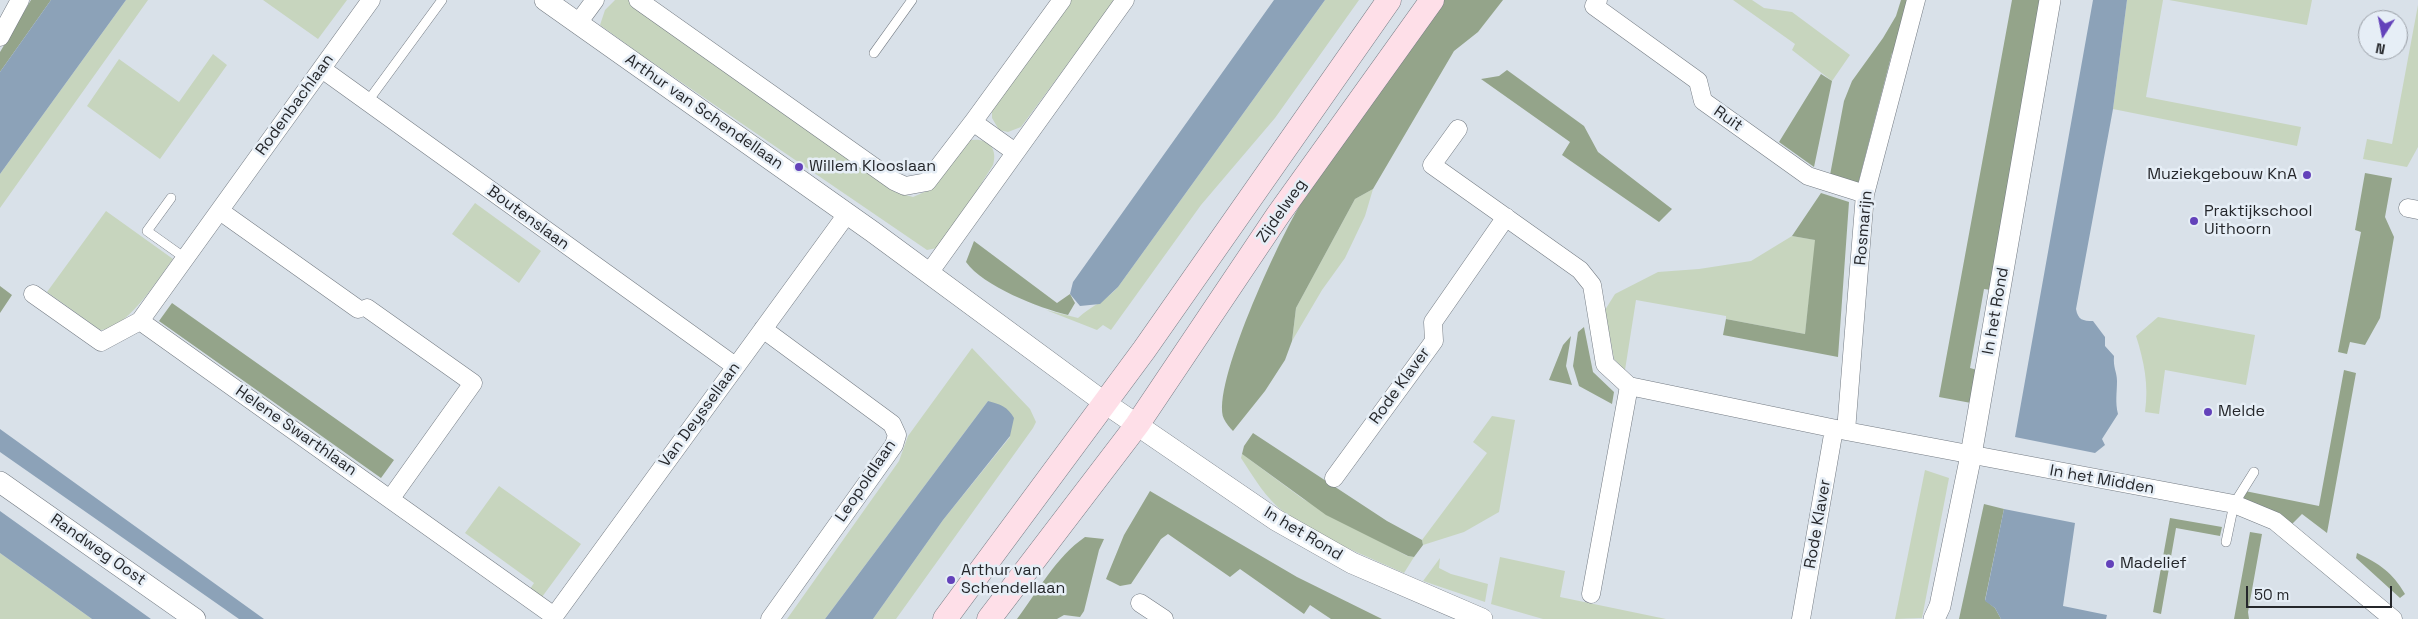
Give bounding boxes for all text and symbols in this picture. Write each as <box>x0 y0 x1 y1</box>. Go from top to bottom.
north arrow <box>2358 10 2408 60</box>
text: N <box>2374 39 2387 58</box>
street label: Arthur van Schendellaan <box>621 50 787 174</box>
street label: Rodenbachlaan <box>252 51 338 159</box>
street label: Ruit <box>1710 102 1746 136</box>
place label: Willem Klooslaan <box>809 157 936 177</box>
marker: Willem Klooslaan <box>793 161 805 173</box>
place label: Muziekgebouw KnA <box>2147 165 2297 185</box>
marker: Muziekgebouw KnA <box>2301 169 2313 181</box>
street label: Zijdelweg <box>1253 176 1311 246</box>
street label: Boutenslaan <box>483 182 573 254</box>
street label: Rosmarijn <box>1851 190 1877 266</box>
place label: Praktijkschool Uithoorn <box>2204 202 2312 240</box>
marker: Praktijkschool Uithoorn <box>2188 215 2200 227</box>
street label: In het Rond <box>1979 266 2013 356</box>
street label: Rode Klaver <box>1366 344 1434 428</box>
street label: Van Deyssellaan <box>656 359 744 471</box>
street label: Helene Swarthlaan <box>232 382 360 480</box>
place label: Melde <box>2218 402 2265 422</box>
marker: Melde <box>2202 406 2214 418</box>
street label: Leopoldlaan <box>832 436 900 526</box>
street label: In het Midden <box>2048 461 2156 499</box>
street label: Rode Klaver <box>1801 478 1835 570</box>
street label: In het Rond <box>1260 503 1346 565</box>
street label: Randweg Oost <box>47 510 149 590</box>
place label: Madelief <box>2120 554 2187 574</box>
marker: Madelief <box>2104 558 2116 570</box>
place label: Arthur van Schendellaan <box>961 561 1065 599</box>
marker: Arthur van Schendellaan <box>945 574 957 586</box>
scale bar <box>2248 576 2394 608</box>
text: 50 m <box>2254 585 2289 604</box>

